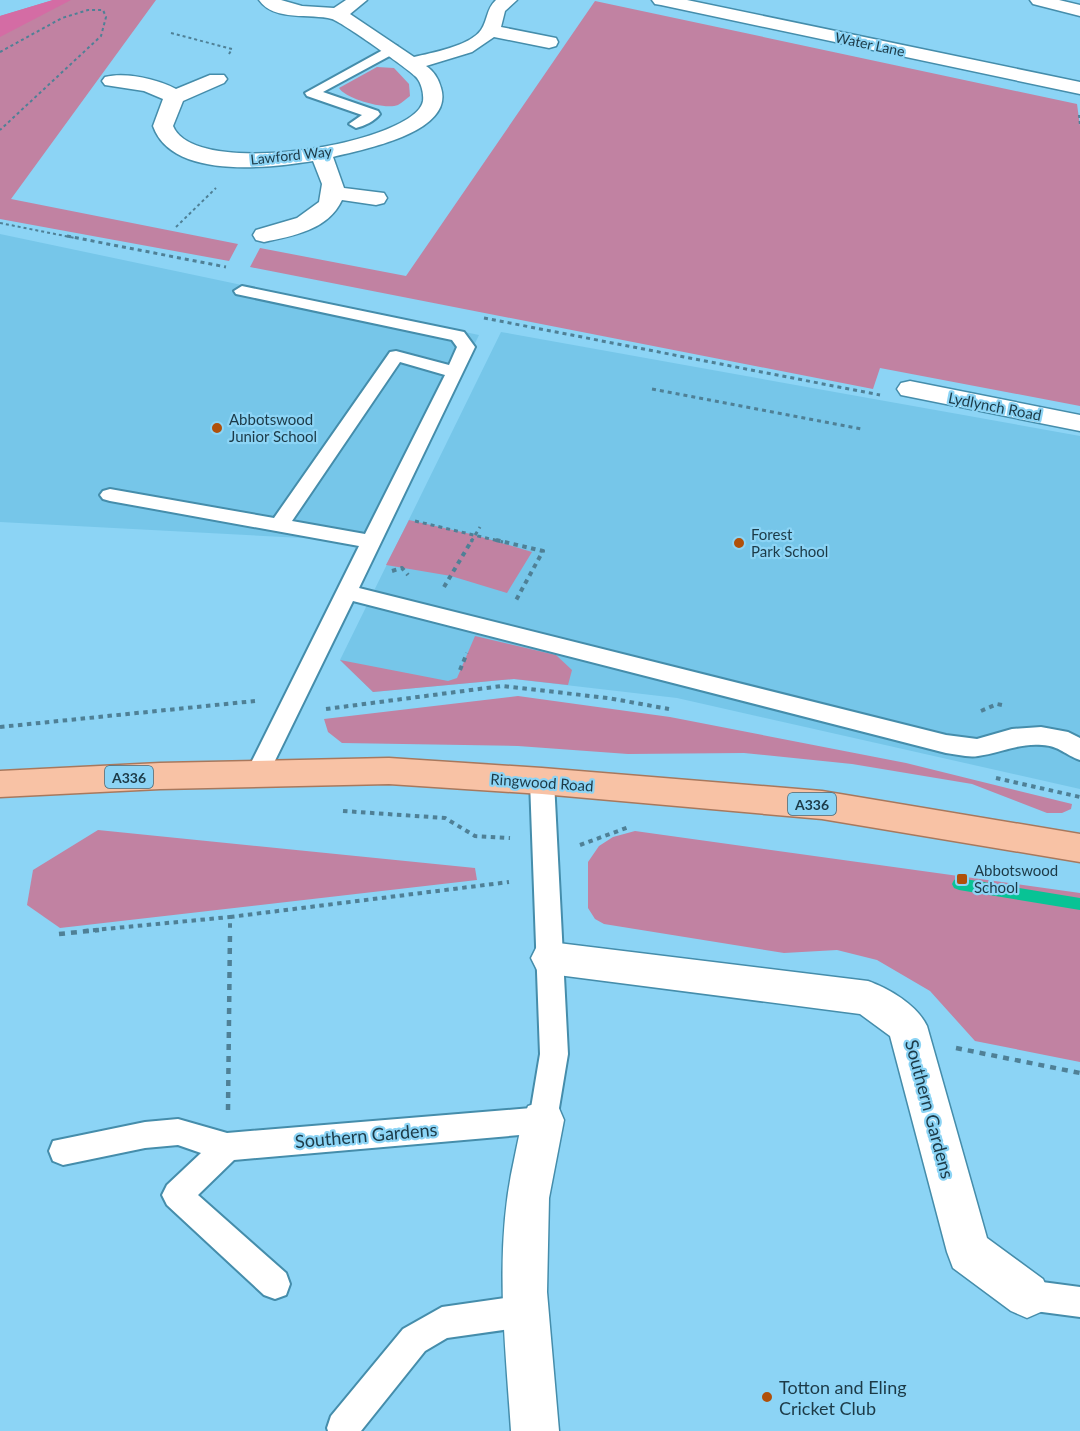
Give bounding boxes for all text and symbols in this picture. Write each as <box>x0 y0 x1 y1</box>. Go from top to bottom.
street label: Water Lane <box>834 28 906 60</box>
street label: Lawford Way <box>250 142 333 168</box>
street label: Lydlynch Road <box>947 388 1043 424</box>
place label: Abbotswood Junior School <box>229 410 317 445</box>
marker: Abbotswood Junior School <box>210 421 224 435</box>
place label: Forest Park School <box>751 525 828 560</box>
marker: Forest Park School <box>732 536 746 550</box>
road number: A336 <box>105 766 153 788</box>
street label: Ringwood Road <box>490 769 594 795</box>
road number: A336 <box>788 793 836 815</box>
place label: Abbotswood School <box>974 861 1058 896</box>
marker: Abbotswood School <box>955 872 969 886</box>
street label: Southern Gardens <box>901 1037 959 1181</box>
street label: Southern Gardens <box>294 1118 438 1152</box>
place label: Totton and Eling Cricket Club <box>779 1376 907 1419</box>
marker: Totton and Eling Cricket Club <box>760 1390 774 1404</box>

